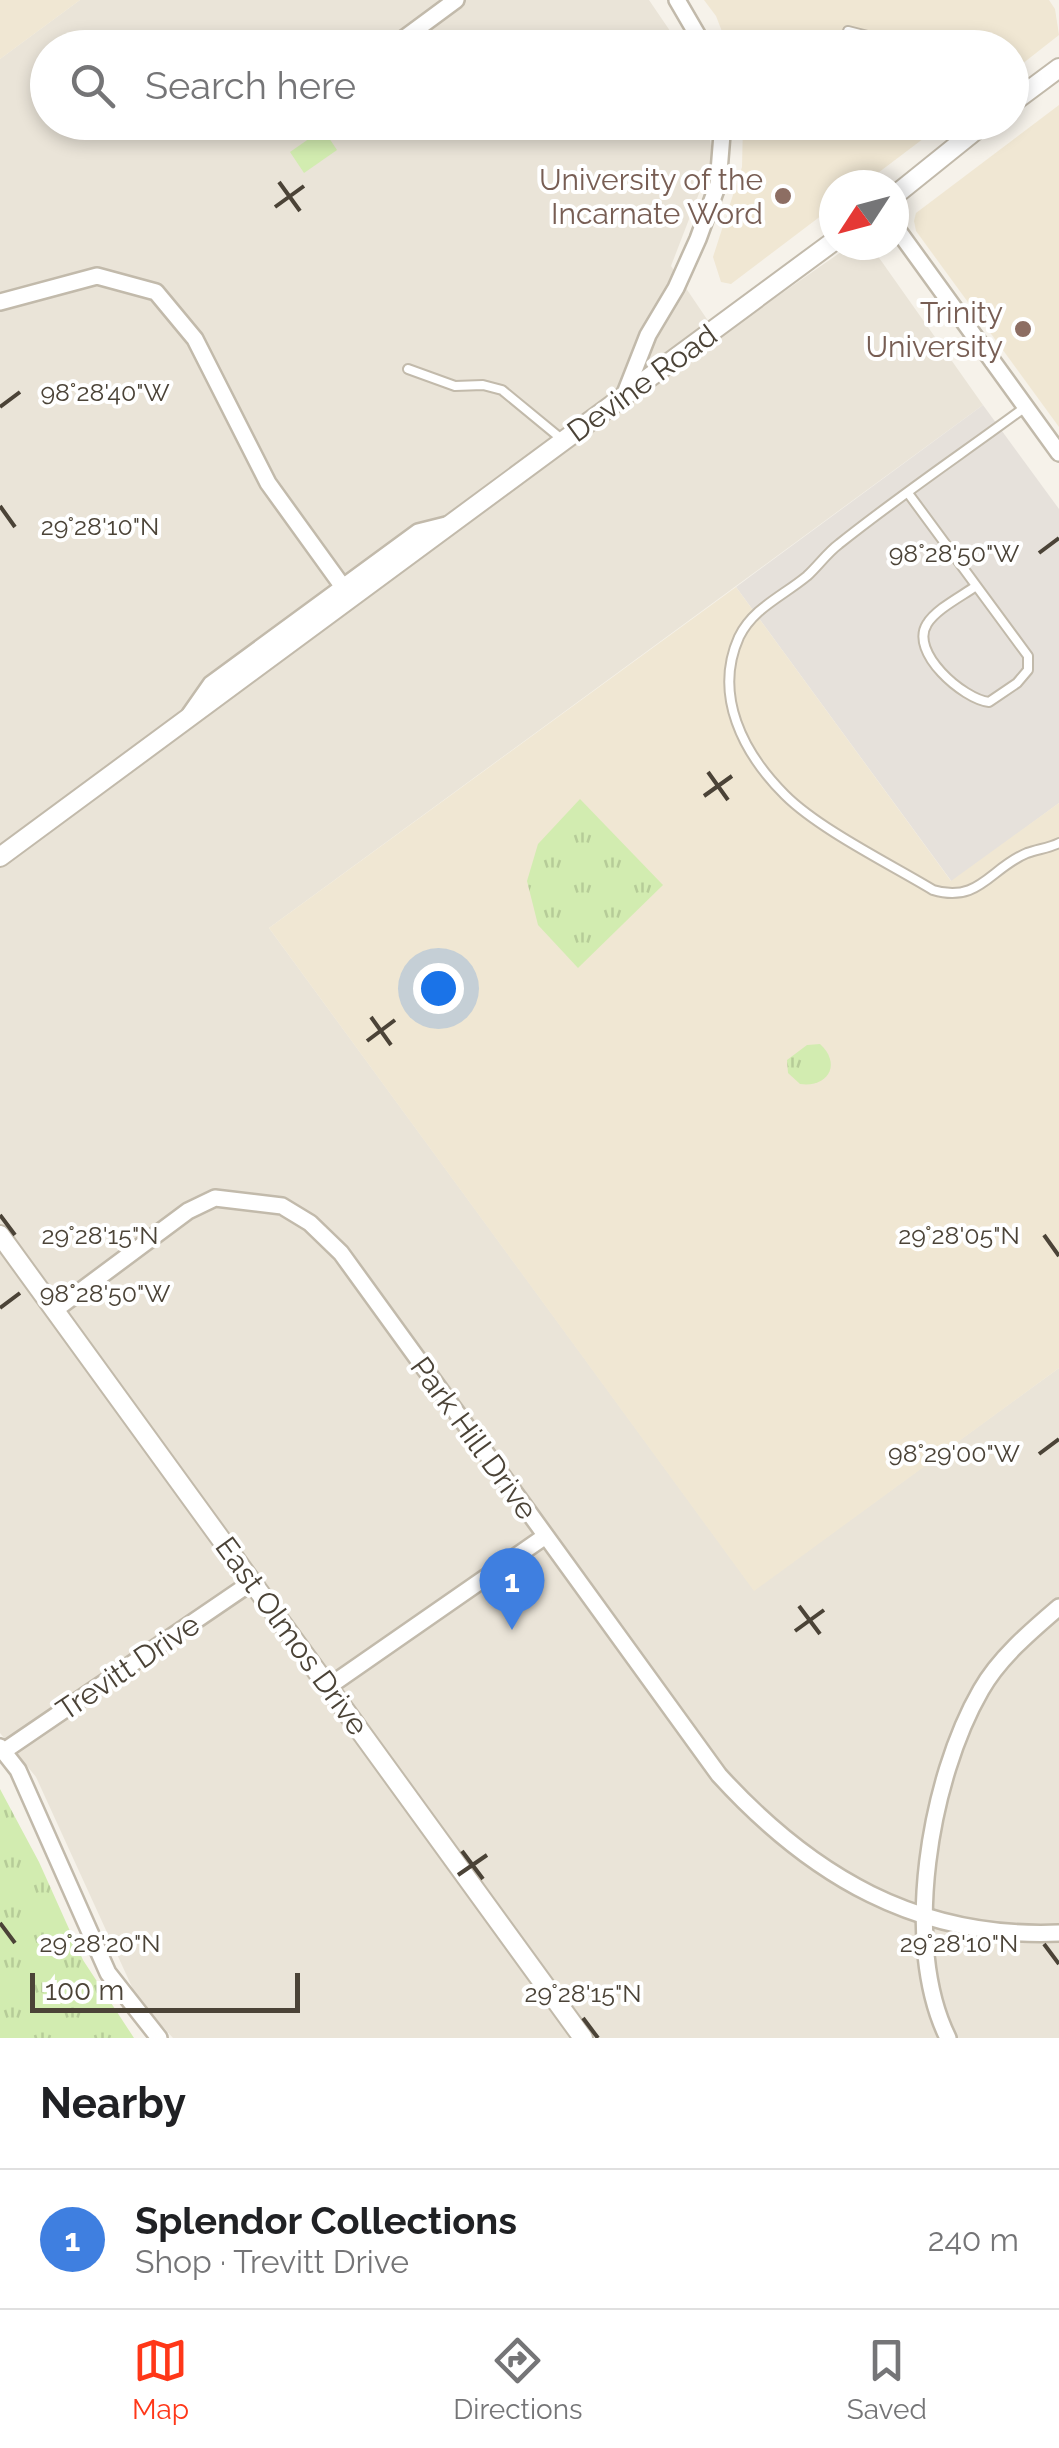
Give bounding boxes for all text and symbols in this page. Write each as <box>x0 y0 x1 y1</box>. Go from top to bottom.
search box <box>30 30 1029 140</box>
icon: search <box>65 58 120 113</box>
text: Search here <box>145 63 356 108</box>
place label: University of the Incarnate Word <box>539 162 763 231</box>
north arrow <box>819 170 909 260</box>
marker: University of the Incarnate Word <box>772 185 794 207</box>
place label: Trinity University <box>866 295 1003 364</box>
street label: Devine Road <box>561 317 723 449</box>
marker: Trinity University <box>1012 318 1034 340</box>
text: 98°28'40"W <box>40 377 170 407</box>
text: 29°28'10"N <box>41 511 159 541</box>
text: 98°28'50"W <box>889 538 1019 568</box>
your location <box>413 963 464 1014</box>
text: 29°28'15"N <box>41 1220 159 1250</box>
text: 29°28'05"N <box>898 1220 1020 1250</box>
text: 98°28'50"W <box>40 1278 170 1308</box>
street label: Park Hill Drive <box>403 1350 545 1526</box>
text: 98°29'00"W <box>888 1438 1020 1468</box>
street label: East Olmos Drive <box>208 1530 376 1742</box>
pin: 1 <box>480 1548 544 1630</box>
street label: Trevitt Drive <box>50 1606 206 1728</box>
text: 29°28'20"N <box>40 1928 160 1958</box>
text: 29°28'10"N <box>900 1928 1018 1958</box>
scale bar <box>30 1968 300 2012</box>
text: 100 m <box>45 1974 124 2007</box>
text: 29°28'15"N <box>524 1978 642 2008</box>
text: Nearby <box>40 2079 186 2128</box>
text: Splendor Collections <box>135 2198 517 2243</box>
text: 1 <box>65 2221 80 2258</box>
text: 240 m <box>928 2221 1019 2258</box>
text: Shop · Trevitt Drive <box>135 2243 409 2280</box>
tab: Map <box>132 2333 189 2426</box>
tab: Directions <box>453 2333 583 2426</box>
tab: Saved <box>847 2333 927 2426</box>

